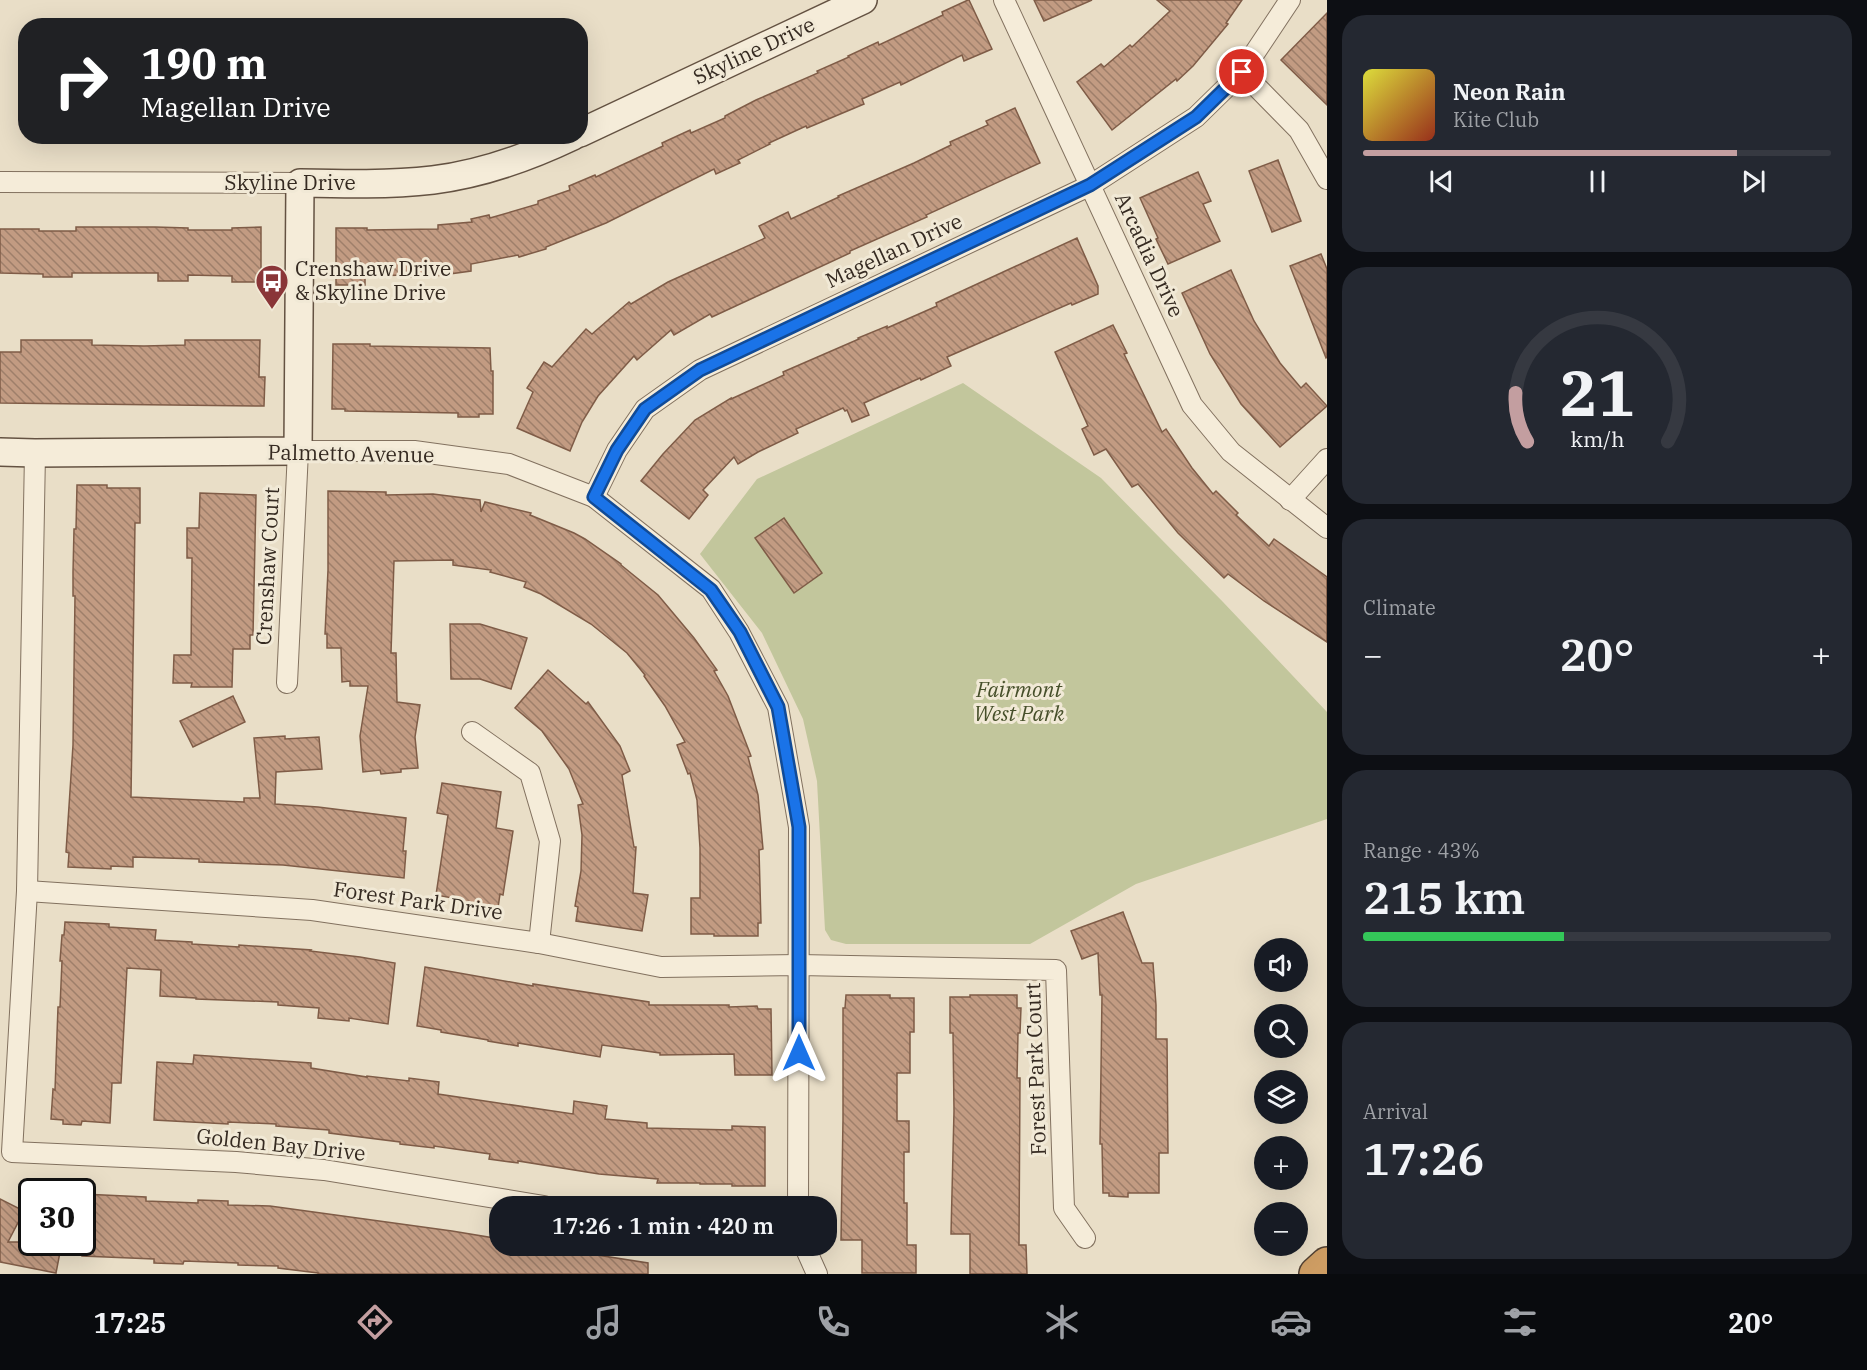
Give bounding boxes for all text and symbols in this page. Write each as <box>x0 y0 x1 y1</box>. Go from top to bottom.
street label: Skyline Drive <box>688 10 819 91</box>
text: 190 m <box>141 36 267 91</box>
icon: right <box>42 42 120 120</box>
pin <box>1216 46 1267 97</box>
icon: arrive <box>1225 55 1258 88</box>
text: Neon Rain <box>1453 77 1566 106</box>
text: Magellan Drive <box>141 89 331 124</box>
text: Kite Club <box>1453 106 1539 133</box>
icon: previous <box>1425 165 1458 198</box>
icon: pause <box>1581 165 1614 198</box>
icon: next <box>1737 165 1770 198</box>
street label: Skyline Drive <box>224 168 356 196</box>
street label: Arcadia Drive <box>1109 188 1191 322</box>
street label: Magellan Drive <box>821 206 966 294</box>
place label: Crenshaw Drive & Skyline Drive <box>295 254 451 306</box>
bus stop icon: Crenshaw Drive & Skyline Drive <box>254 263 290 310</box>
text: 21 <box>1560 352 1634 433</box>
text: km/h <box>1570 426 1624 454</box>
street label: Palmetto Avenue <box>267 438 435 468</box>
street label: Crenshaw Court <box>249 486 285 646</box>
text: Climate <box>1363 594 1436 621</box>
text: 20° <box>1559 625 1635 683</box>
text: − <box>1363 633 1383 676</box>
text: + <box>1811 633 1831 676</box>
park label: Fairmont West Park <box>974 675 1065 727</box>
text: Range · 43% <box>1363 837 1480 864</box>
text: 215 km <box>1363 868 1525 926</box>
street label: Forest Park Drive <box>332 874 505 926</box>
map controls <box>1254 938 1308 1256</box>
button: sound <box>1254 938 1308 992</box>
street label: Forest Park Court <box>1018 982 1052 1156</box>
button: search <box>1254 1004 1308 1058</box>
position arrow <box>767 1021 831 1085</box>
button: layers <box>1254 1070 1308 1124</box>
text: Arrival <box>1363 1098 1428 1125</box>
street label: Golden Bay Drive <box>195 1121 367 1167</box>
text: 17:26 <box>1363 1129 1484 1187</box>
button: + <box>1254 1136 1308 1190</box>
speed limit sign: 30 <box>18 1178 96 1256</box>
button: − <box>1254 1202 1308 1256</box>
text: 17:26 · 1 min · 420 m <box>552 1211 774 1240</box>
icon: directions <box>354 1301 396 1343</box>
icon: music <box>583 1301 625 1343</box>
icon: phone <box>812 1301 854 1343</box>
icon: climate <box>1041 1301 1083 1343</box>
icon: car <box>1270 1301 1312 1343</box>
icon: filters <box>1499 1301 1541 1343</box>
text: 17:25 <box>94 1305 167 1340</box>
text: 20° <box>1728 1305 1773 1340</box>

